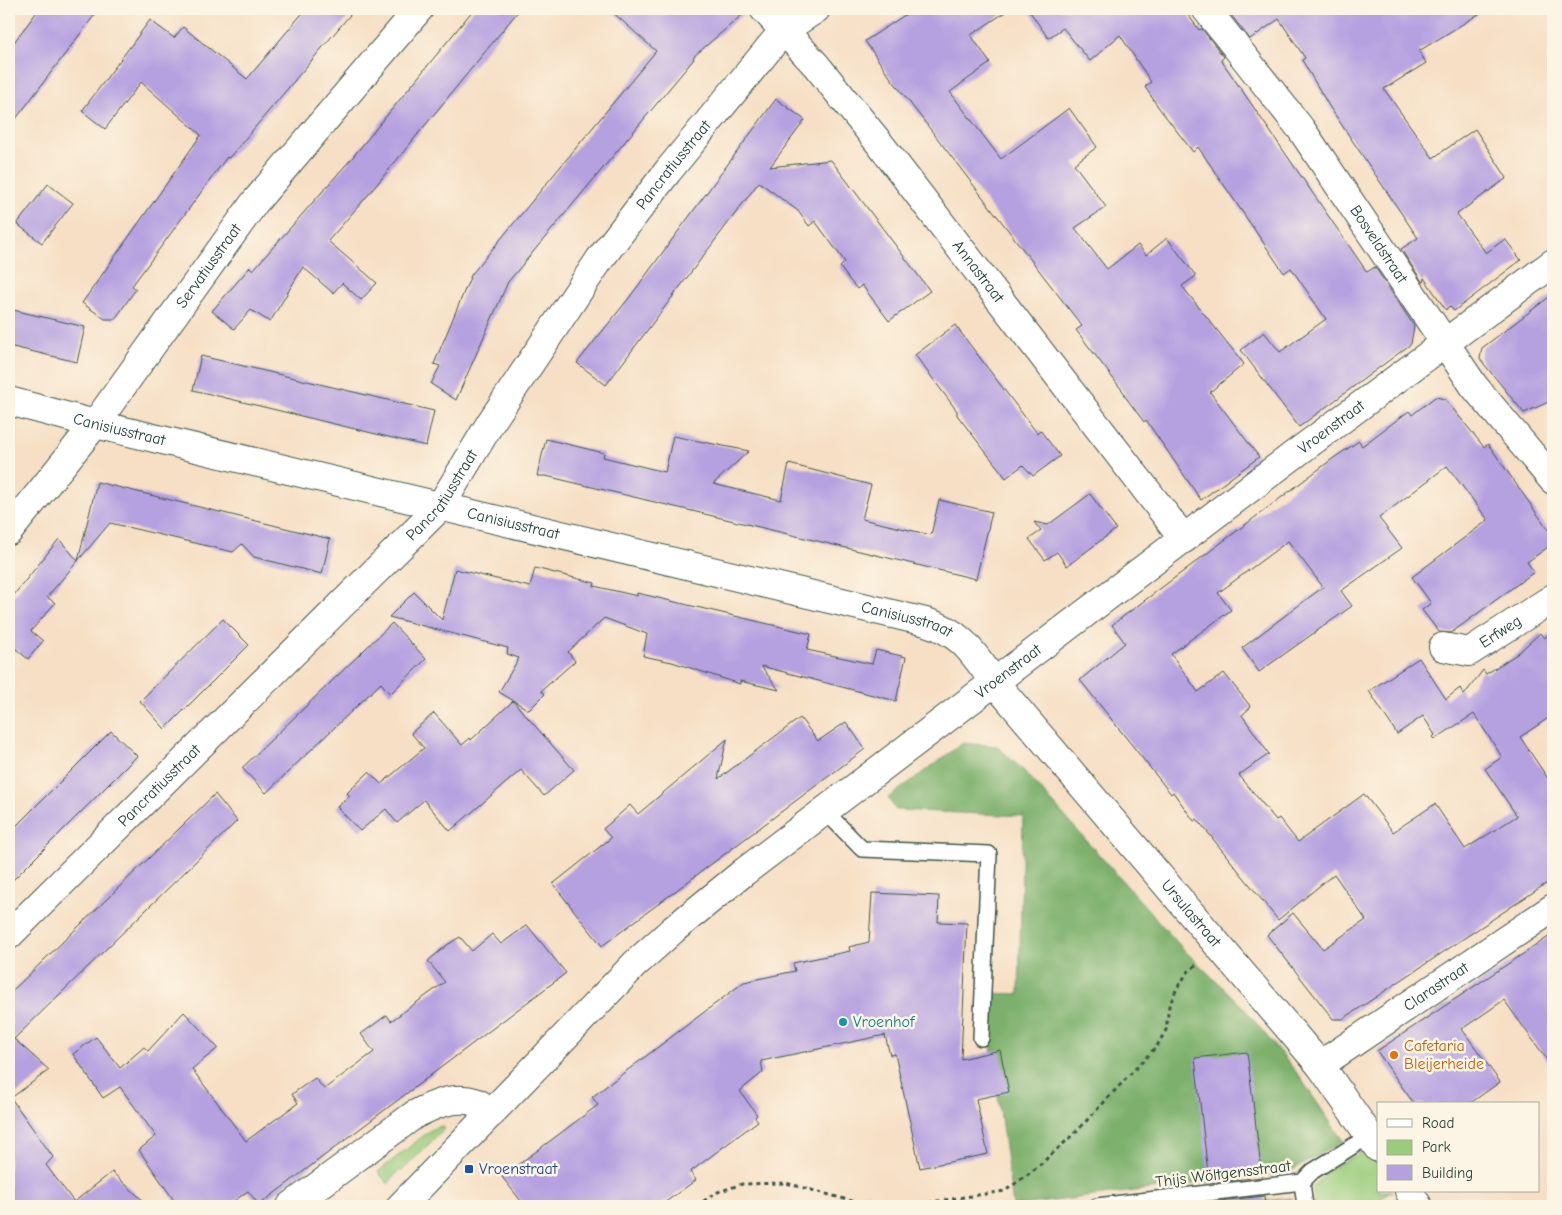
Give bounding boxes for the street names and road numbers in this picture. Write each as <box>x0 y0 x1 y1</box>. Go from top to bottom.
street label: Pancratiusstraat <box>633 117 715 213</box>
street label: Bosveldstraat <box>1346 202 1411 287</box>
street label: Servatiusstraat <box>173 220 245 312</box>
street label: Annastraat <box>949 237 1008 307</box>
street label: Vroenstraat <box>1294 396 1368 458</box>
street label: Canisiusstraat <box>71 410 168 450</box>
street label: Pancratiusstraat <box>403 446 481 544</box>
street label: Canisiusstraat <box>465 504 562 543</box>
street label: Canisiusstraat <box>859 598 956 641</box>
street label: Erfweg <box>1476 612 1525 652</box>
street label: Vroenstraat <box>972 640 1045 702</box>
street label: Pancratiusstraat <box>114 741 205 830</box>
street label: Ursulastraat <box>1157 876 1225 951</box>
street label: Clarastraat <box>1400 958 1472 1015</box>
street label: Thijs Wöltgensstraat <box>1154 1157 1292 1191</box>

